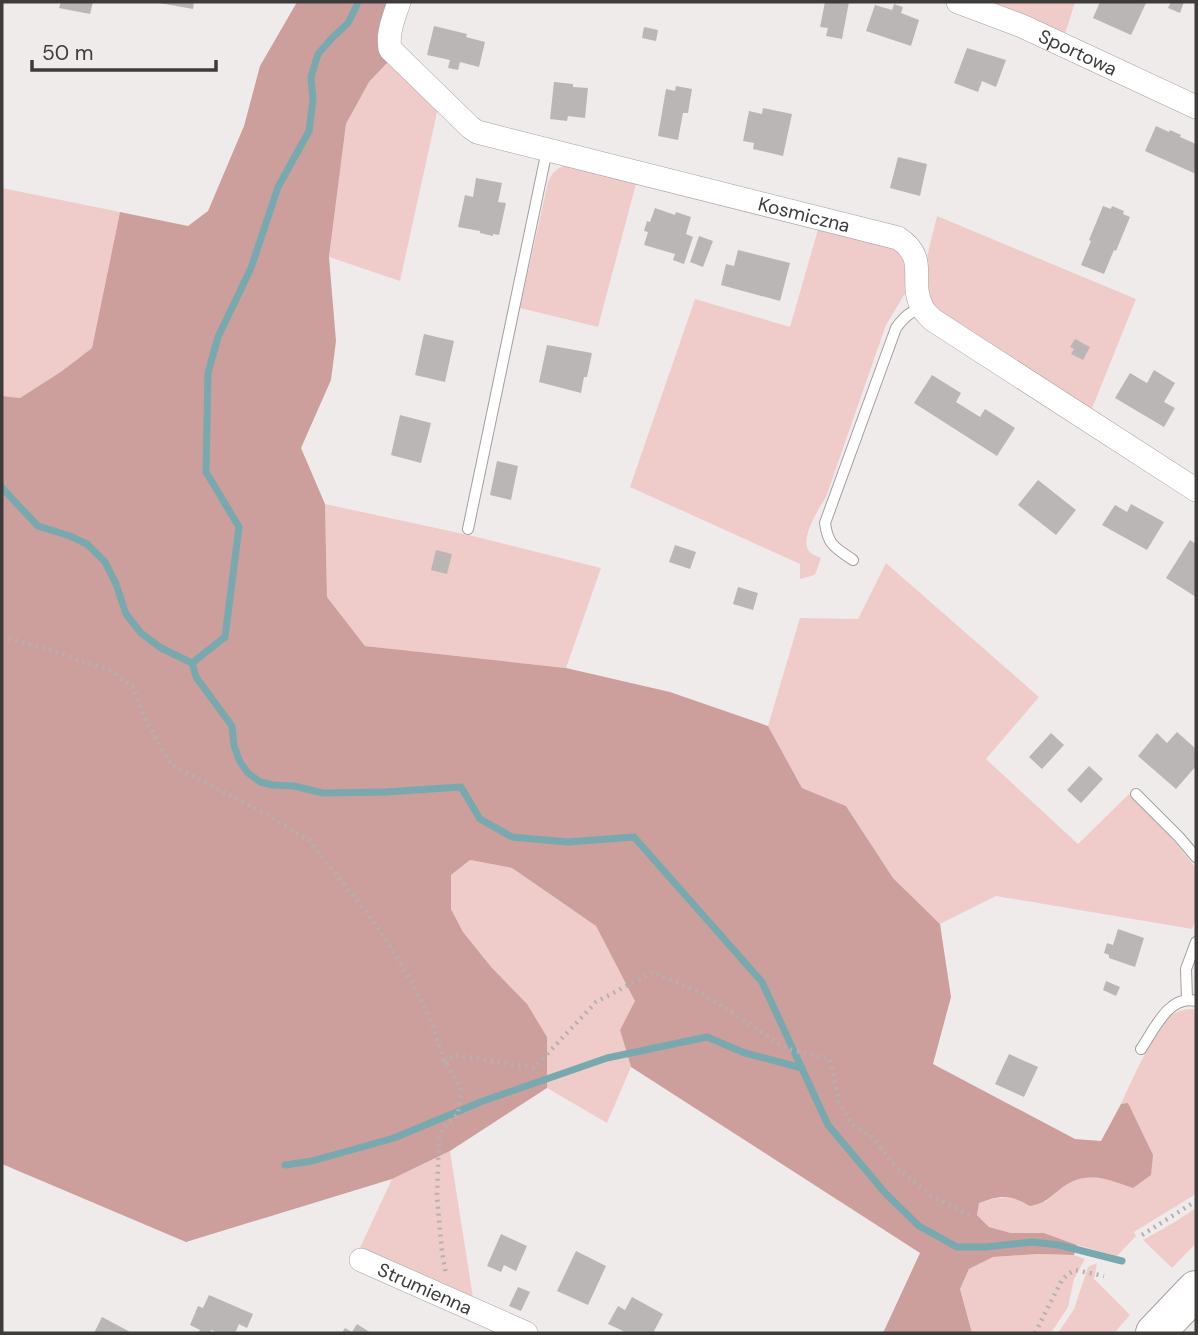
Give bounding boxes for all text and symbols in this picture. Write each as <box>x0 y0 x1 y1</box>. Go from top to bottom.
street label: Sportowa <box>1035 23 1121 81</box>
scale bar <box>32 28 215 72</box>
text: 50 m <box>42 39 93 67</box>
street label: Kosmiczna <box>756 191 853 238</box>
street label: Strumienna <box>374 1256 476 1320</box>

